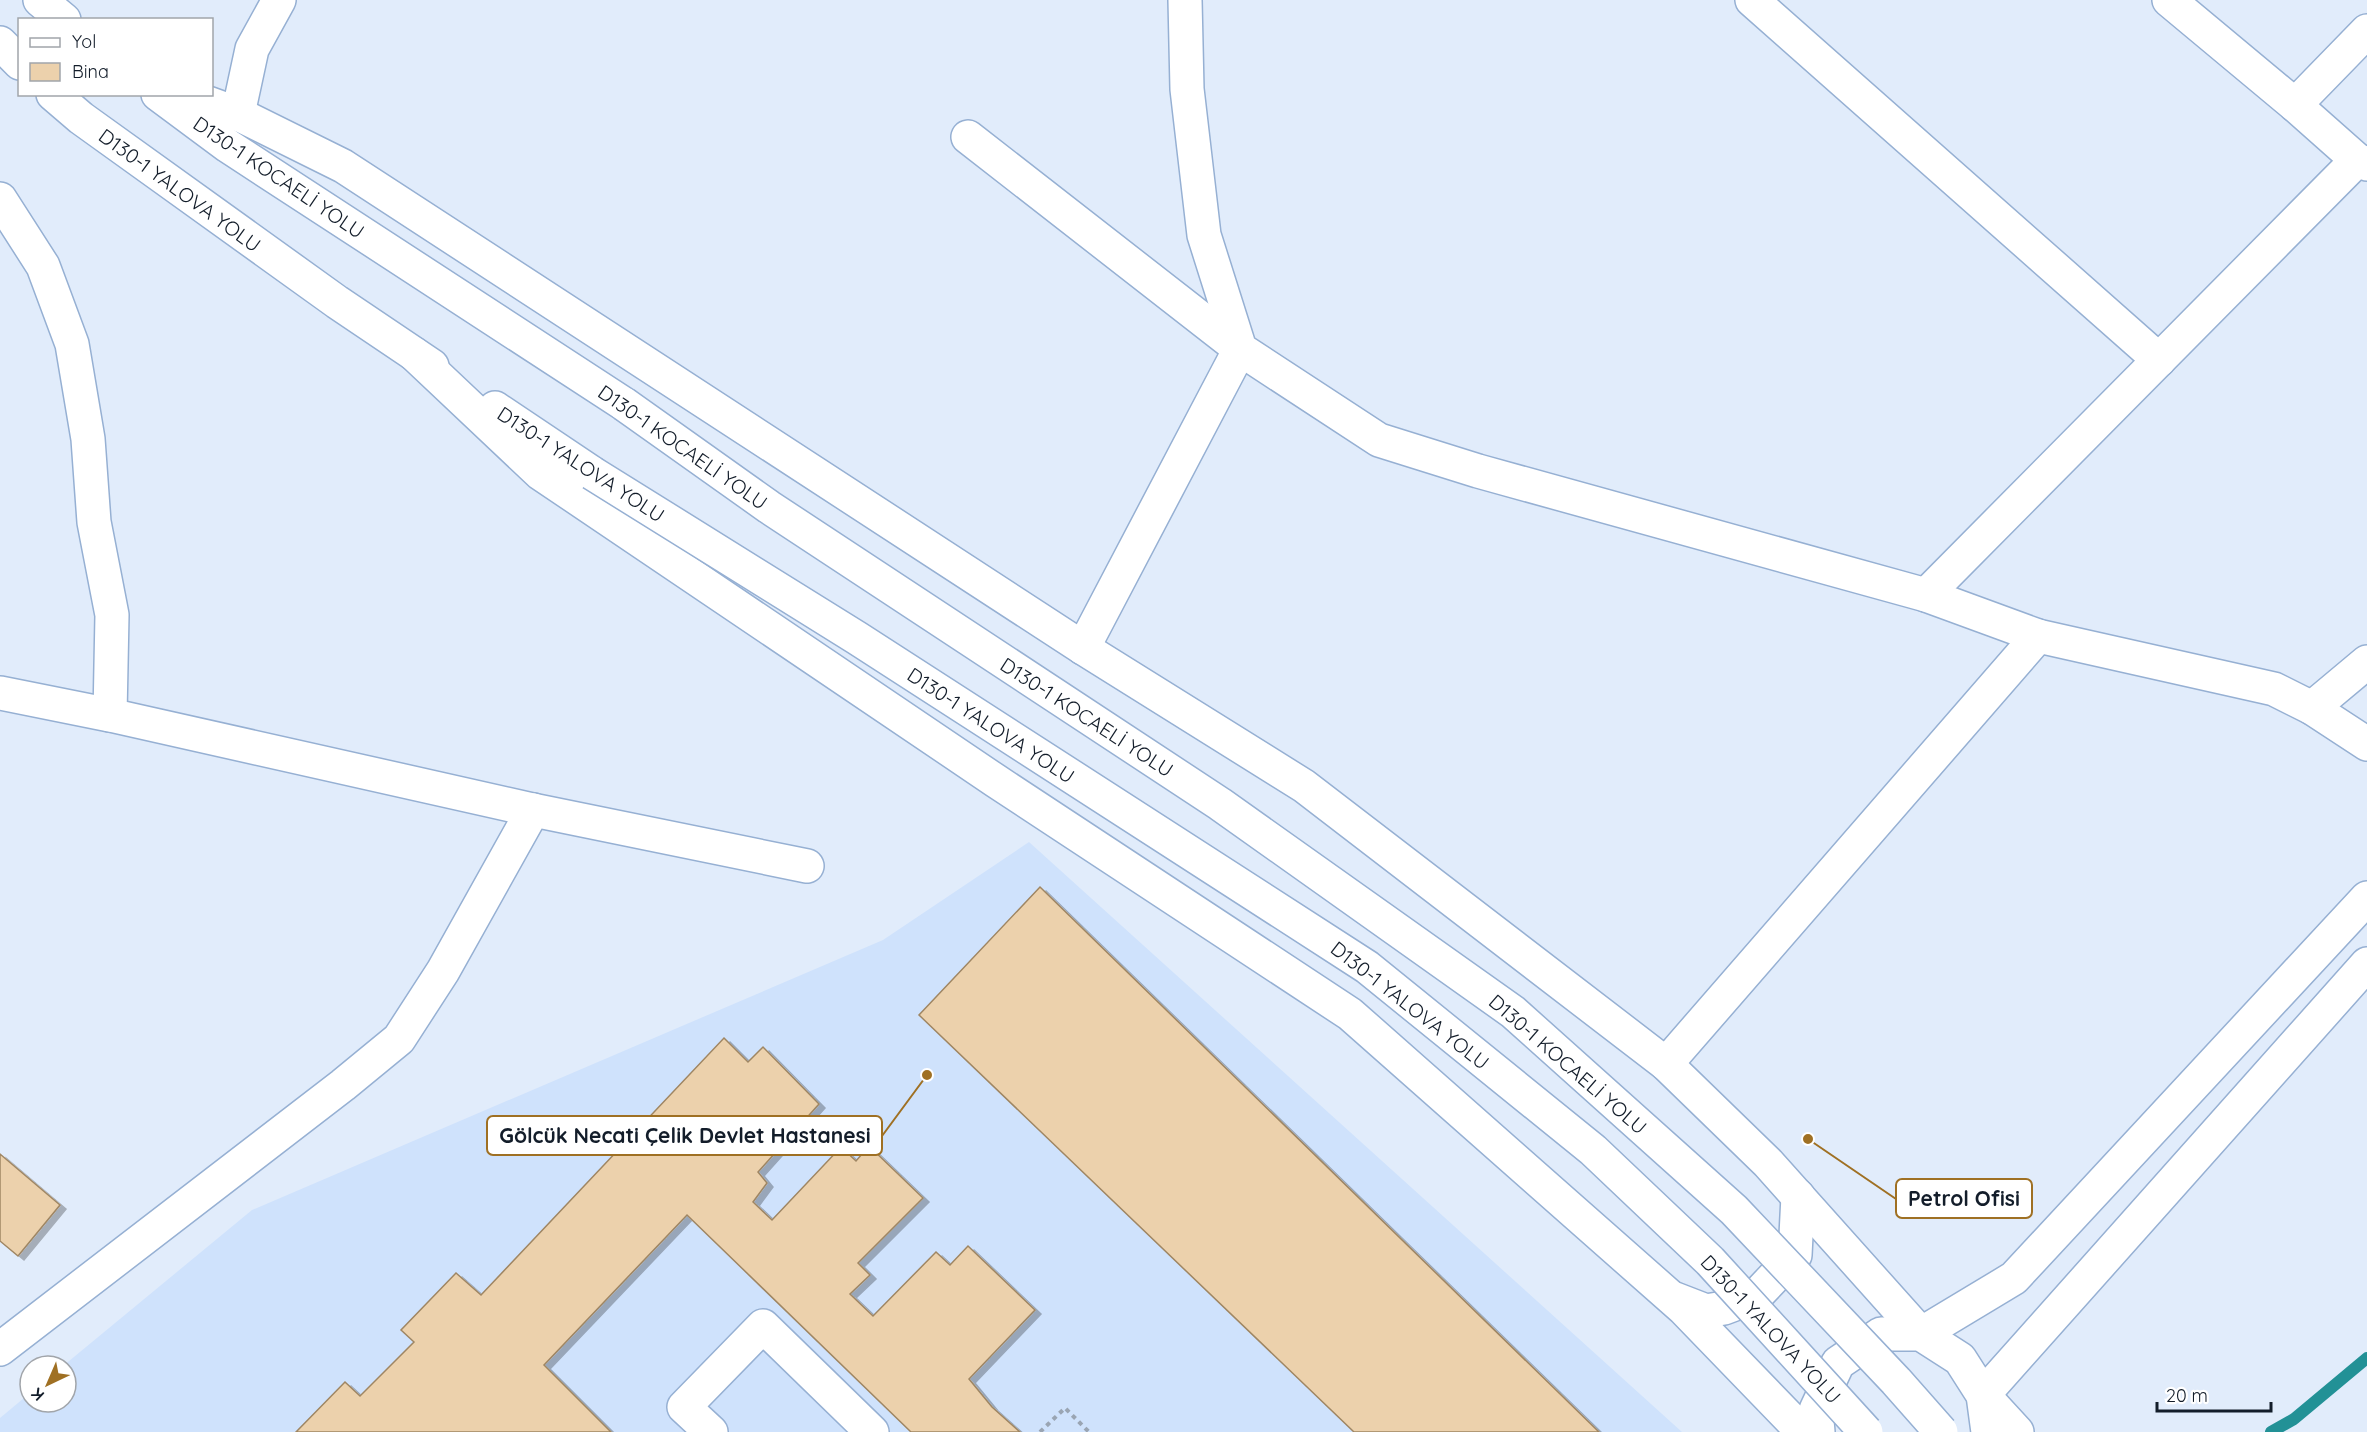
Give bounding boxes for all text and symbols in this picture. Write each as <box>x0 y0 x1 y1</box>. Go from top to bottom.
legend <box>18 18 213 96</box>
text: Yol <box>72 30 96 53</box>
text: Bina <box>72 60 109 83</box>
street label: D130-1 KOCAELİ YOLU <box>189 110 369 244</box>
street label: D130-1 YALOVA YOLU <box>94 123 266 257</box>
street label: D130-1 KOCAELİ YOLU <box>593 379 773 515</box>
street label: D130-1 YALOVA YOLU <box>493 401 669 527</box>
street label: D130-1 KOCAELİ YOLU <box>996 652 1178 782</box>
street label: D130-1 YALOVA YOLU <box>903 662 1079 788</box>
street label: D130-1 YALOVA YOLU <box>1326 935 1494 1075</box>
street label: D130-1 KOCAELİ YOLU <box>1484 989 1652 1139</box>
callout: Gölcük Necati Çelik Devlet Hastanesi <box>487 1116 882 1155</box>
text: Gölcük Necati Çelik Devlet Hastanesi <box>499 1122 871 1148</box>
callout: Petrol Ofisi <box>1896 1179 2032 1218</box>
text: Petrol Ofisi <box>1908 1185 2020 1211</box>
street label: D130-1 YALOVA YOLU <box>1696 1249 1846 1409</box>
north arrow <box>18 1354 78 1414</box>
scale bar <box>2157 1375 2271 1413</box>
text: K <box>27 1384 48 1406</box>
text: 20 m <box>2166 1384 2208 1407</box>

